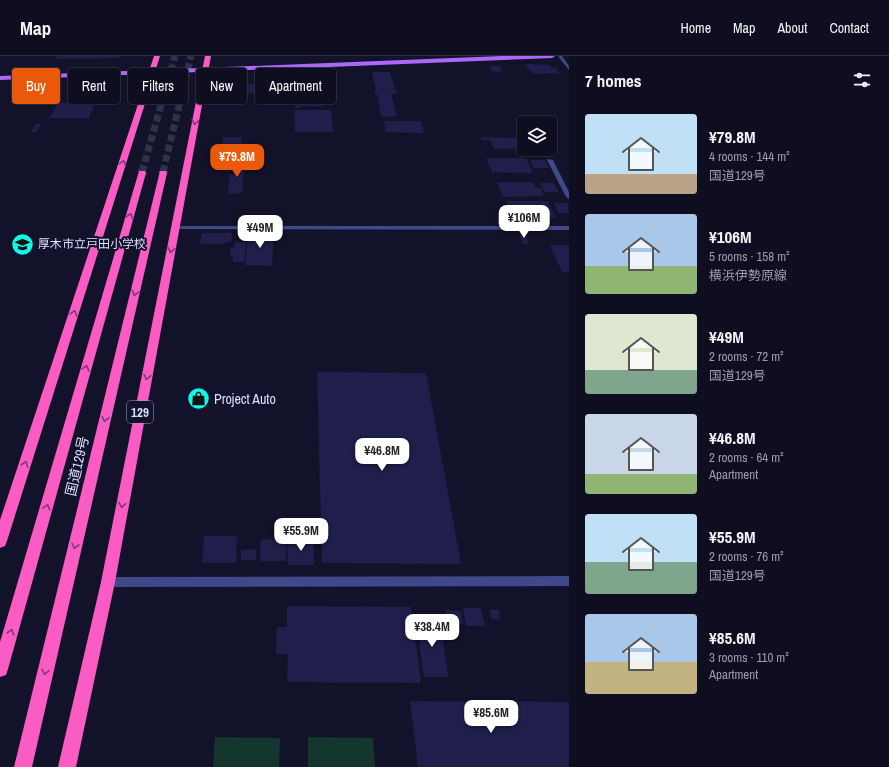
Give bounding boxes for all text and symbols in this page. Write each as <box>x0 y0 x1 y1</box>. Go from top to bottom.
text: Map <box>20 15 51 41</box>
text: Home <box>680 19 711 37</box>
text: Map <box>733 19 755 37</box>
text: About <box>777 19 807 37</box>
text: Contact <box>829 19 869 37</box>
chip: Buy <box>12 68 60 104</box>
chip: Rent <box>68 68 120 104</box>
chip: Filters <box>128 68 188 104</box>
chip: New <box>196 68 247 104</box>
chip: Apartment <box>255 68 336 104</box>
text: 7 homes <box>585 69 642 92</box>
icon: filters <box>851 69 873 91</box>
map controls <box>517 116 557 156</box>
button: layers <box>517 116 557 156</box>
one-way arrow <box>191 119 200 125</box>
text: ¥79.8M <box>709 125 756 148</box>
icon: home <box>617 130 665 178</box>
pin: ¥79.8M <box>204 144 270 178</box>
text: ¥79.8M <box>219 148 255 165</box>
text: 4 rooms · 144 m² <box>709 148 790 165</box>
one-way arrow <box>118 160 126 167</box>
text: 国道129号 <box>709 167 766 184</box>
pin: ¥106M <box>496 205 552 239</box>
text: ¥106M <box>508 209 540 226</box>
one-way arrow <box>125 213 134 220</box>
pin: ¥49M <box>236 215 284 249</box>
text: ¥49M <box>247 219 273 236</box>
text: ¥106M <box>709 225 752 248</box>
icon: home <box>617 230 665 278</box>
school or university icon: 厚木市立戸田小学校 <box>9 231 35 257</box>
place label: 厚木市立戸田小学校 <box>38 236 146 252</box>
one-way arrow <box>168 246 176 253</box>
text: 5 rooms · 158 m² <box>709 248 790 265</box>
text: 横浜伊勢原線 <box>709 267 787 284</box>
one-way arrow <box>131 290 139 296</box>
one-way arrow <box>69 310 78 317</box>
text: ¥49M <box>709 325 744 348</box>
icon: home <box>617 330 665 378</box>
text: 2 rooms · 72 m² <box>709 348 784 365</box>
one-way arrow <box>81 365 90 372</box>
text: 国道129号 <box>709 367 766 384</box>
one-way arrow <box>143 374 151 380</box>
shop icon: Project Auto <box>185 386 211 412</box>
place label: Project Auto <box>214 390 276 408</box>
road number: 129 <box>127 401 153 423</box>
one-way arrow <box>101 416 109 423</box>
text: ¥46.8M <box>709 426 756 449</box>
icon: home <box>617 430 665 478</box>
street label: 国道129号 <box>61 434 93 498</box>
pin: ¥46.8M <box>349 438 415 472</box>
text: ¥46.8M <box>364 442 400 459</box>
text: 2 rooms · 64 m² <box>709 449 784 466</box>
one-way arrow <box>20 460 29 467</box>
text: Apartment <box>709 466 758 483</box>
one-way arrow <box>119 502 127 508</box>
one-way arrow <box>42 503 50 510</box>
pin: ¥55.9M <box>268 518 334 552</box>
text: ¥55.9M <box>283 522 319 539</box>
text: ¥55.9M <box>709 525 756 548</box>
icon: home <box>617 530 665 578</box>
one-way arrow <box>71 543 79 549</box>
text: 2 rooms · 76 m² <box>709 548 784 565</box>
text: 国道129号 <box>709 567 766 584</box>
pin: ¥38.4M <box>399 614 465 648</box>
text: ¥38.4M <box>414 618 450 635</box>
text: ¥85.6M <box>709 626 756 649</box>
one-way arrow <box>6 628 15 635</box>
icon: home <box>617 630 665 678</box>
text: 3 rooms · 110 m² <box>709 649 789 666</box>
text: Apartment <box>709 666 758 683</box>
one-way arrow <box>41 669 49 676</box>
pin: ¥85.6M <box>458 700 524 734</box>
text: ¥85.6M <box>473 704 509 721</box>

